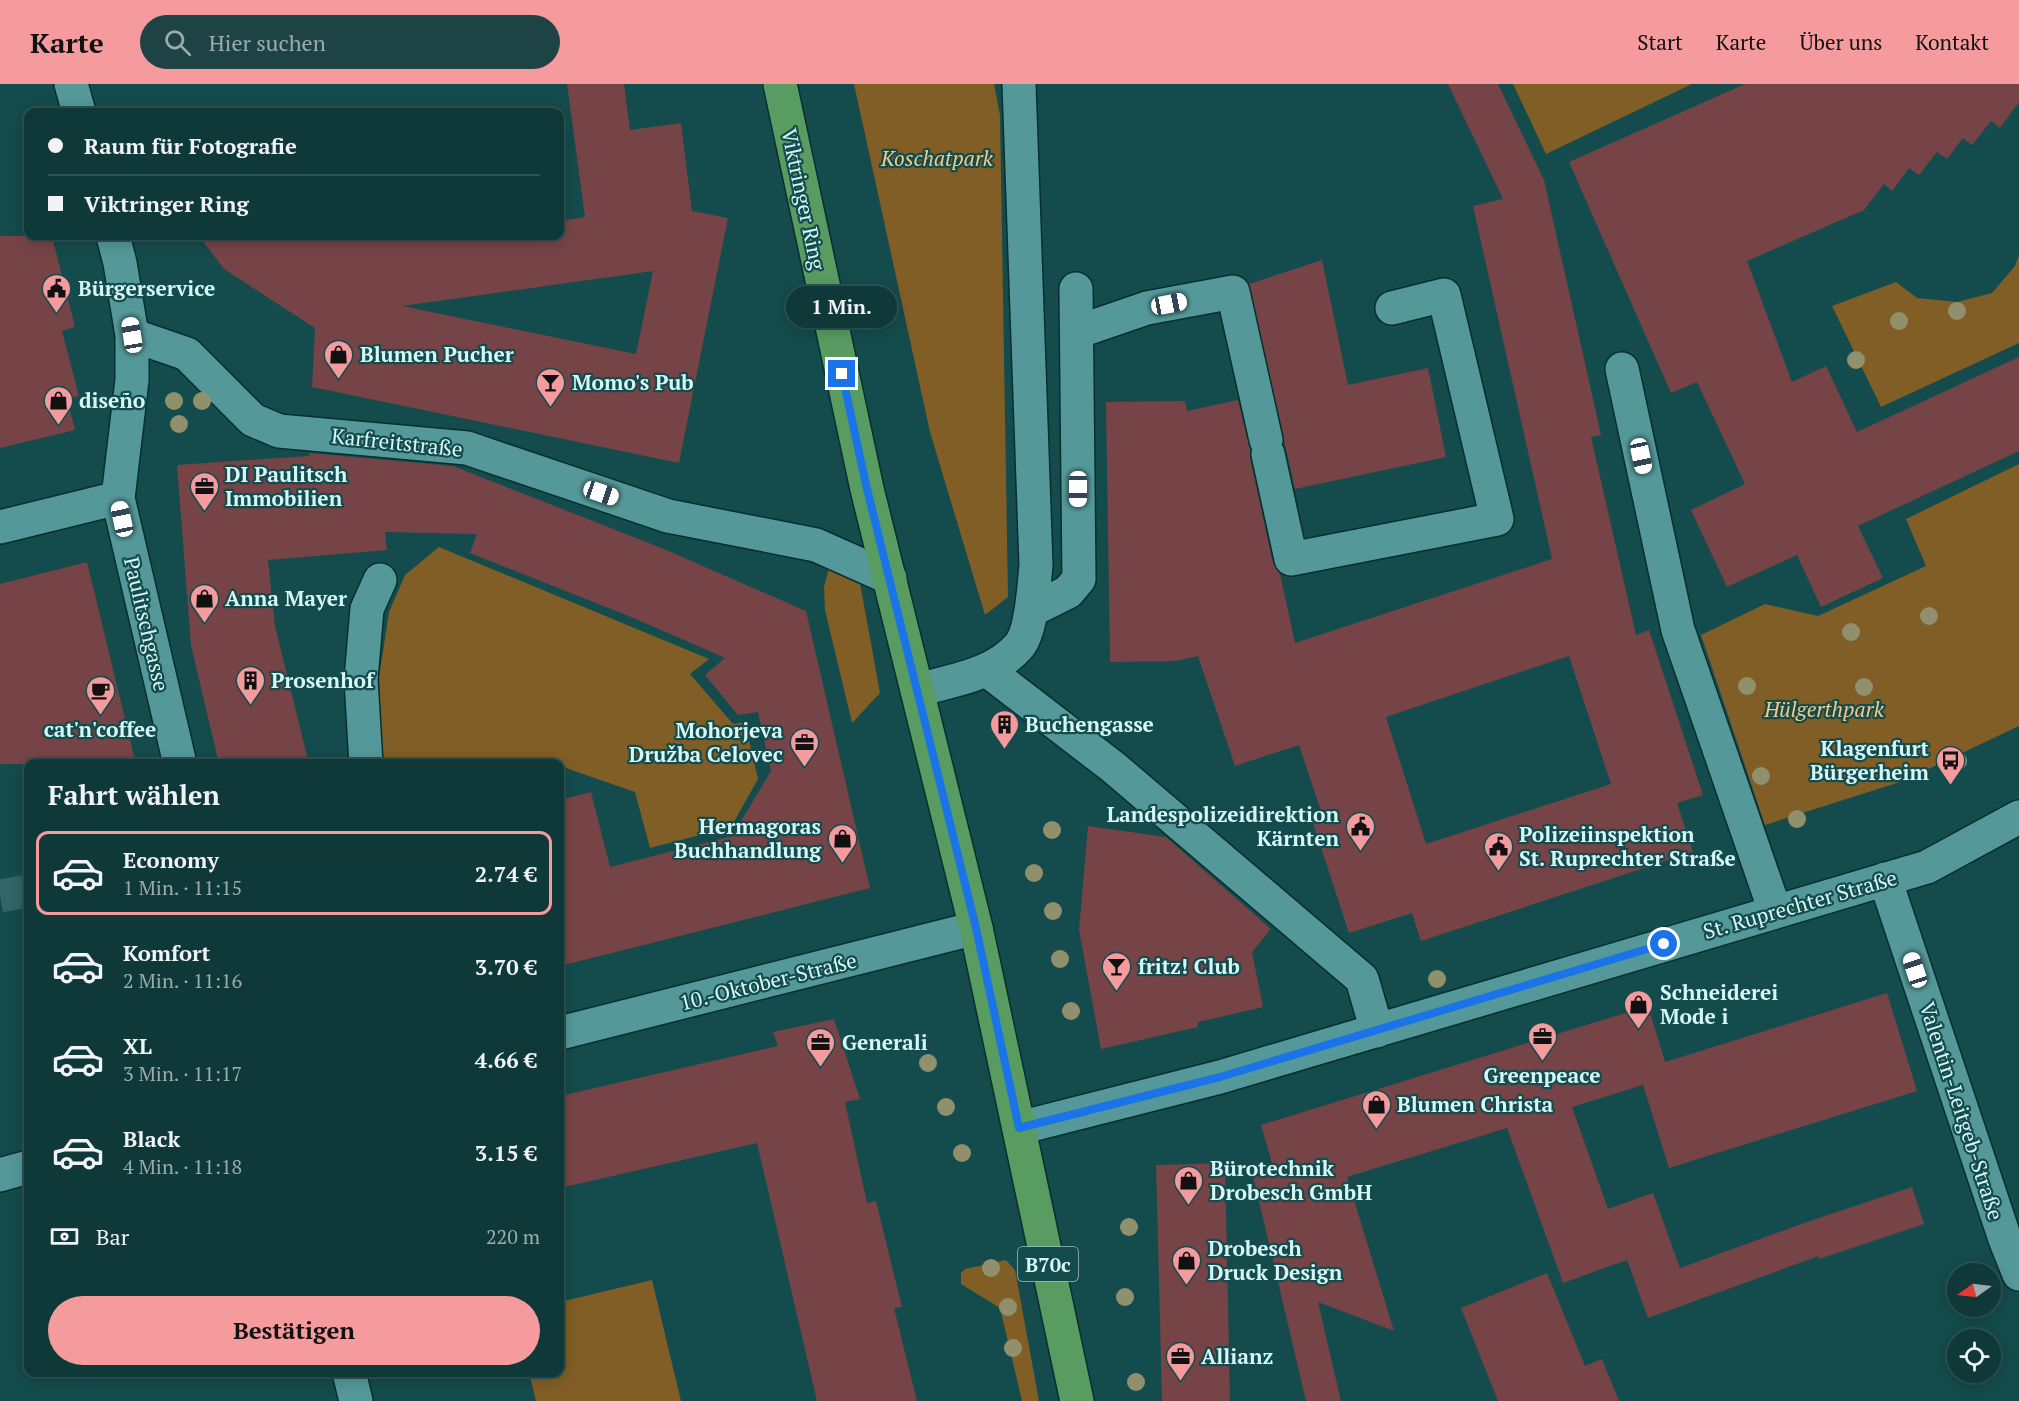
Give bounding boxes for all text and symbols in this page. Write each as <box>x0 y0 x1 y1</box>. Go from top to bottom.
search box <box>140 15 560 69</box>
text: Karte <box>30 24 104 61</box>
icon: search <box>161 26 194 59</box>
text: Hier suchen <box>209 28 326 57</box>
text: Start <box>1637 28 1683 56</box>
text: Karte <box>1716 28 1766 56</box>
text: Über uns <box>1799 28 1882 56</box>
text: Kontakt <box>1915 28 1989 56</box>
street label: Viktringer Ring <box>775 126 833 273</box>
text: Raum für Fotografie <box>84 131 297 160</box>
park label: Koschatpark <box>880 144 994 172</box>
text: Viktringer Ring <box>84 189 249 218</box>
public building icon: Bürgerservice <box>41 272 73 314</box>
place label: Bürgerservice <box>78 274 215 302</box>
callout: 1 Min. <box>786 287 898 329</box>
car <box>1150 292 1188 316</box>
text: 1 Min. <box>811 293 872 320</box>
car <box>120 316 144 354</box>
shop icon: Blumen Pucher <box>323 338 355 380</box>
place label: Blumen Pucher <box>360 340 514 368</box>
route end <box>828 360 855 387</box>
bar icon: Momo's Pub <box>535 366 567 408</box>
place label: Momo's Pub <box>572 368 694 396</box>
shop icon: diseño <box>42 384 74 426</box>
place label: diseño <box>79 386 145 414</box>
street label: Karfreitstraße <box>330 421 464 463</box>
car <box>1628 437 1654 475</box>
place label: DI Paulitsch Immobilien <box>225 460 348 512</box>
office icon: DI Paulitsch Immobilien <box>188 470 220 512</box>
car <box>1069 471 1087 507</box>
car <box>581 479 621 507</box>
car <box>109 500 135 538</box>
street label: Paulitschgasse <box>118 554 176 694</box>
shop icon: Anna Mayer <box>188 582 220 624</box>
place label: Anna Mayer <box>225 584 347 612</box>
building icon: Prosenhof <box>234 664 266 706</box>
place label: Prosenhof <box>271 666 376 694</box>
cafe icon: cat'n'coffee <box>84 674 116 716</box>
park label: Hülgerthpark <box>1763 695 1885 723</box>
building icon: Buchengasse <box>988 708 1020 750</box>
place label: Buchengasse <box>1025 710 1154 738</box>
place label: cat'n'coffee <box>44 715 156 743</box>
place label: Mohorjeva Družba Celovec <box>629 716 783 768</box>
office icon: Mohorjeva Družba Celovec <box>788 726 820 768</box>
place label: Klagenfurt Bürgerheim <box>1810 734 1930 786</box>
bus stop icon: Klagenfurt Bürgerheim <box>1934 744 1966 786</box>
text: Fahrt wählen <box>48 777 220 813</box>
place label: Landespolizeidirektion Kärnten <box>1107 800 1339 852</box>
public building icon: Landespolizeidirektion Kärnten <box>1344 810 1376 852</box>
place label: Hermagoras Buchhandlung <box>674 812 822 864</box>
place label: Polizeiinspektion St. Ruprechter Straße <box>1519 820 1736 872</box>
shop icon: Hermagoras Buchhandlung <box>826 822 858 864</box>
public building icon: Polizeiinspektion St. Ruprechter Straße <box>1482 830 1514 872</box>
text: Economy <box>123 845 219 874</box>
icon: car <box>51 846 105 900</box>
text: 2.74 € <box>475 859 537 888</box>
street label: St. Ruprechter Straße <box>1700 863 1900 945</box>
text: 1 Min. · 11:15 <box>123 874 242 901</box>
route start <box>1650 930 1677 957</box>
text: Komfort <box>123 938 210 967</box>
icon: car <box>51 939 105 993</box>
street label: 10.-Oktober-Straße <box>677 945 859 1017</box>
bar icon: fritz! Club <box>1101 950 1133 992</box>
car <box>1901 950 1929 990</box>
text: 3.70 € <box>475 952 537 981</box>
place label: fritz! Club <box>1138 952 1240 980</box>
text: 2 Min. · 11:16 <box>123 967 242 994</box>
place label: Schneiderei Mode i <box>1660 978 1778 1030</box>
shop icon: Schneiderei Mode i <box>1623 988 1655 1030</box>
street label: Valentin-Leitgeb-Straße <box>1913 998 2011 1224</box>
office icon: Greenpeace <box>1526 1020 1558 1062</box>
office icon: Generali <box>805 1026 837 1068</box>
place label: Generali <box>842 1028 928 1056</box>
text: XL <box>123 1031 152 1060</box>
icon: car <box>51 1032 105 1086</box>
text: 4.66 € <box>475 1045 537 1074</box>
text: 3 Min. · 11:17 <box>123 1060 242 1087</box>
place label: Greenpeace <box>1484 1061 1600 1089</box>
shop icon: Blumen Christa <box>1360 1088 1392 1130</box>
place label: Blumen Christa <box>1397 1090 1554 1118</box>
text: Black <box>123 1124 180 1153</box>
icon: car <box>51 1125 105 1179</box>
text: 3.15 € <box>475 1138 537 1167</box>
text: 4 Min. · 11:18 <box>123 1153 242 1180</box>
place label: Bürotechnik Drobesch GmbH <box>1210 1154 1372 1206</box>
shop icon: Bürotechnik Drobesch GmbH <box>1173 1164 1205 1206</box>
icon: cash <box>48 1220 81 1253</box>
text: Bar <box>96 1222 129 1251</box>
text: 220 m <box>486 1223 540 1250</box>
place label: Drobesch Druck Design <box>1208 1234 1343 1286</box>
shop icon: Drobesch Druck Design <box>1171 1244 1203 1286</box>
road number: B70c <box>1018 1247 1078 1281</box>
north arrow <box>1947 1263 2001 1317</box>
map controls <box>1947 1263 2001 1383</box>
button: Bestätigen <box>48 1296 540 1365</box>
button: locate <box>1947 1329 2001 1383</box>
office icon: Allianz <box>1164 1340 1196 1382</box>
place label: Allianz <box>1201 1342 1273 1370</box>

